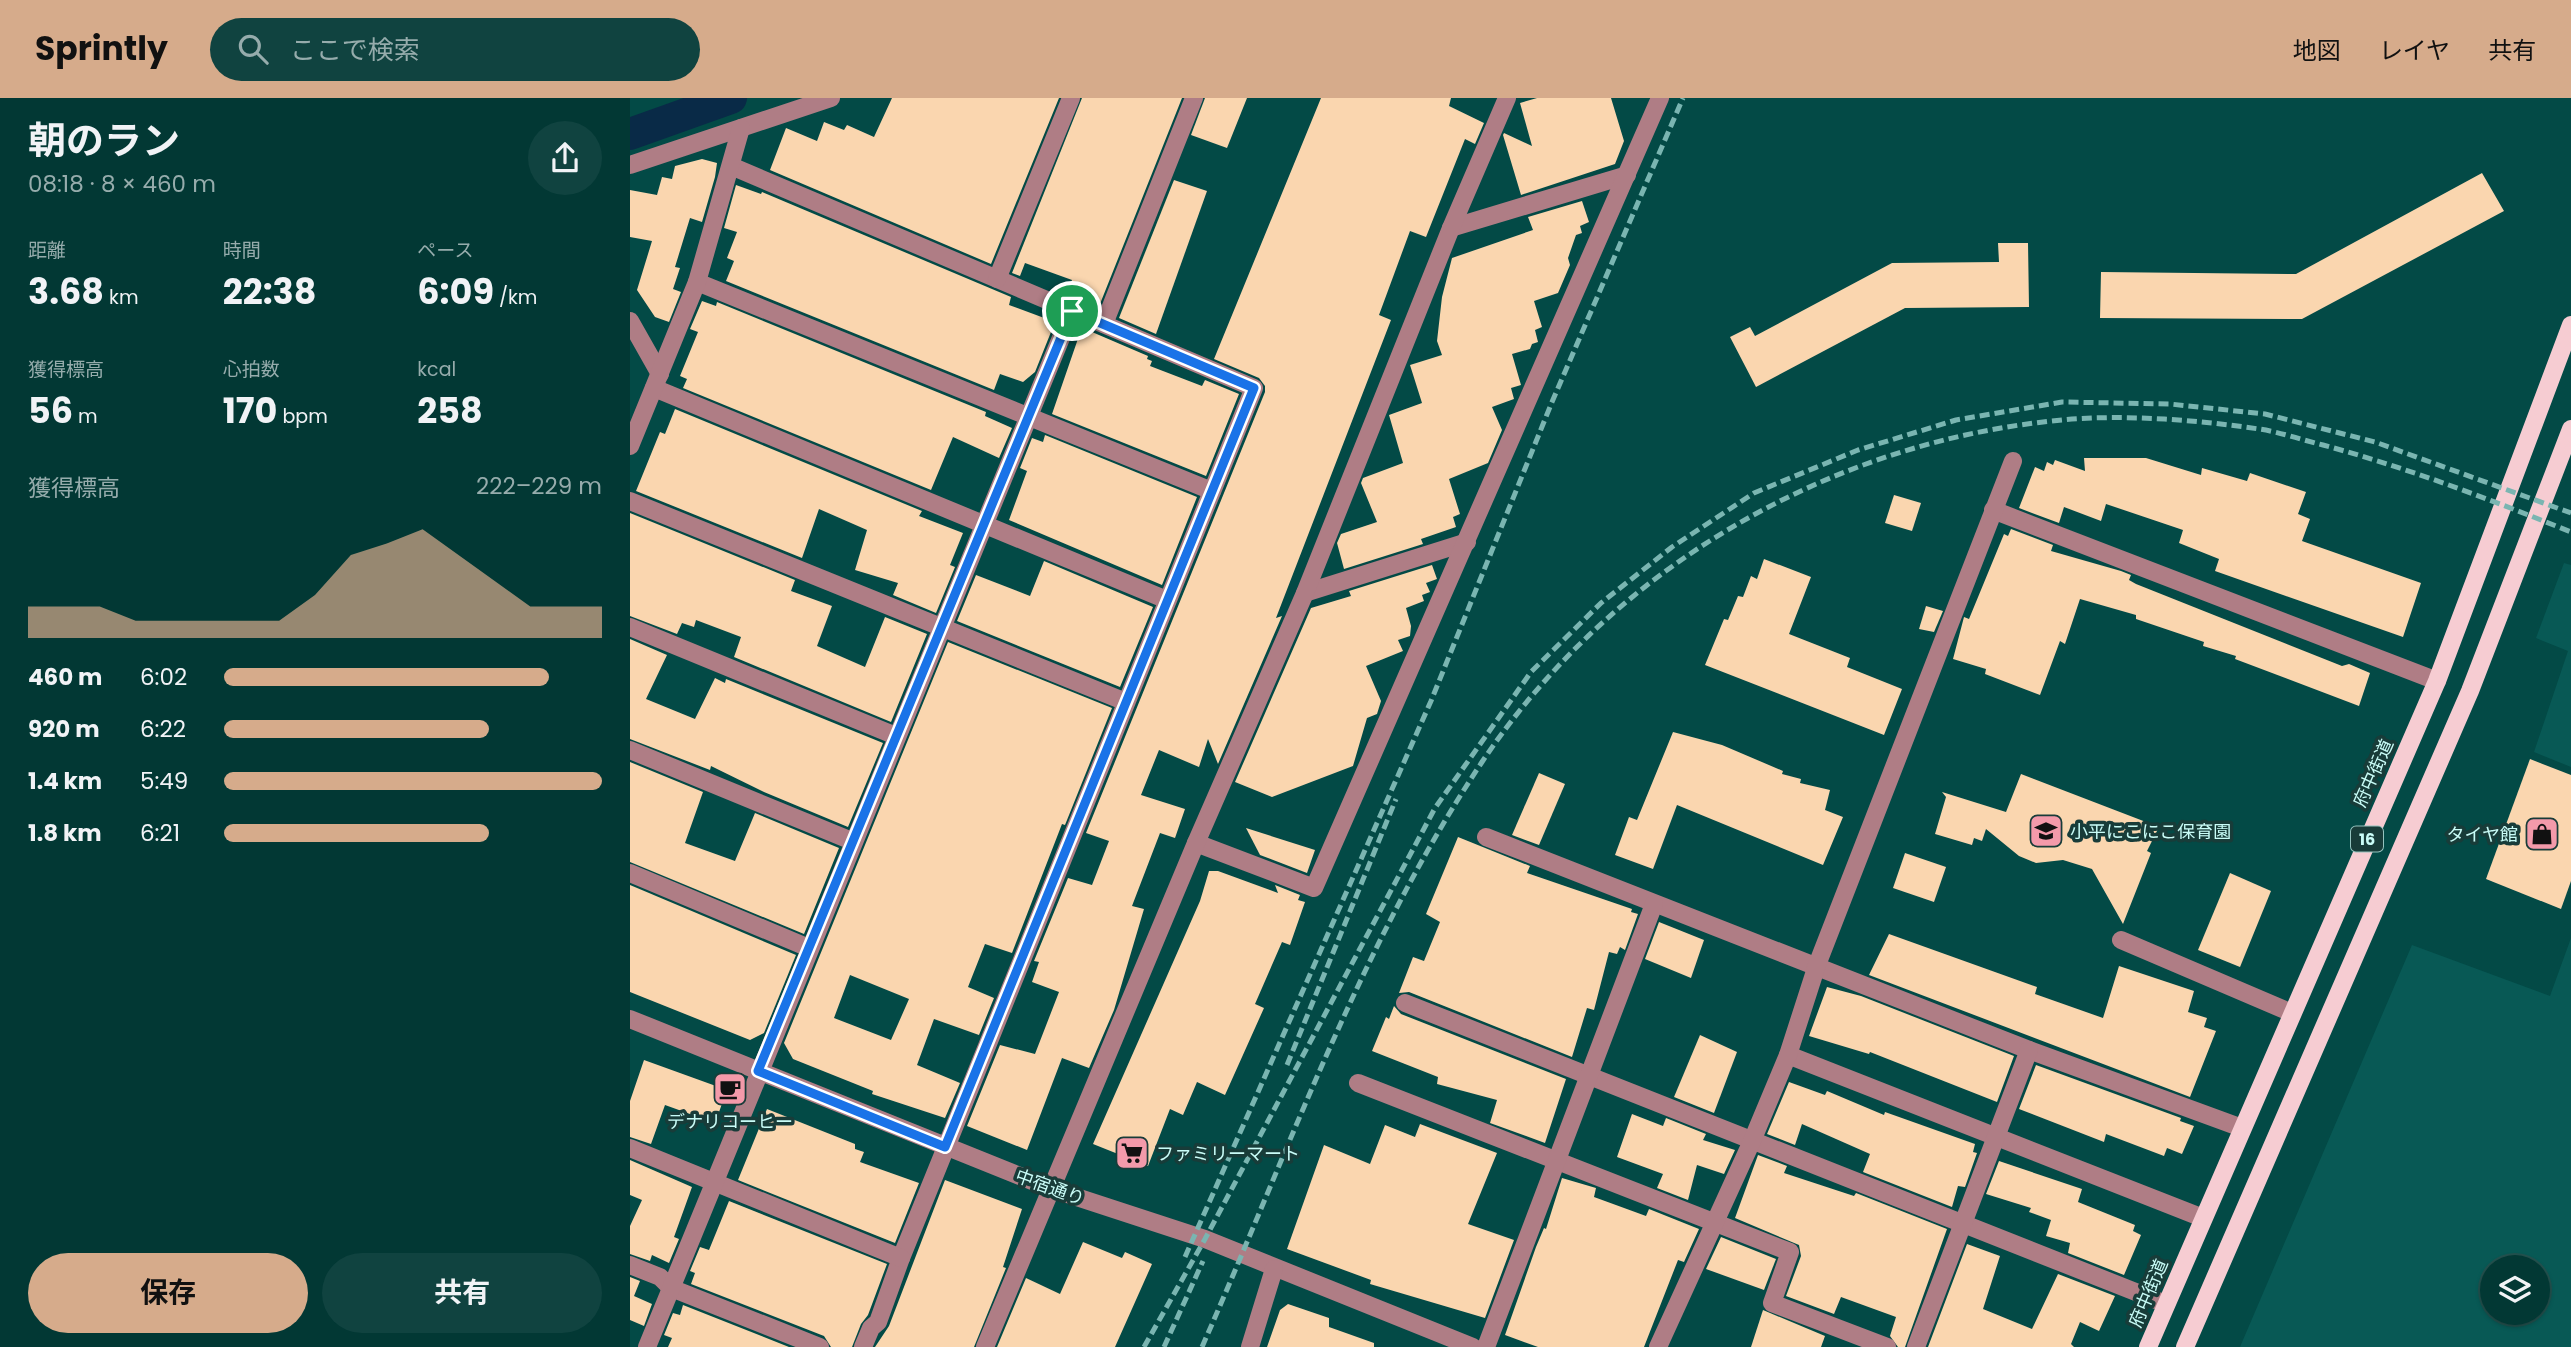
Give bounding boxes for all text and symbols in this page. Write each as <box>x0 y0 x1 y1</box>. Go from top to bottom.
search box <box>210 18 700 81</box>
text: Sprintly <box>35 25 168 72</box>
icon: search <box>234 30 272 68</box>
text: ここで検索 <box>290 32 420 68</box>
text: 地図 <box>2293 34 2341 67</box>
text: レイヤ <box>2379 34 2450 67</box>
text: 共有 <box>2488 34 2536 67</box>
text: 朝のラン <box>28 114 180 167</box>
button: share <box>528 121 602 195</box>
text: 08:18 · 8 × 460 m <box>28 168 216 200</box>
text: 距離 <box>28 237 66 264</box>
text: 時間 <box>223 237 261 264</box>
text: ペース <box>417 237 473 264</box>
text: 3.68 <box>28 267 104 316</box>
text: 22:38 <box>223 267 316 316</box>
text: 6:09 <box>417 267 494 316</box>
pin <box>1042 281 1102 341</box>
text: km <box>104 284 138 311</box>
text: /km <box>494 284 537 311</box>
icon: arrive <box>1053 292 1091 330</box>
text: 獲得標高 <box>28 356 104 383</box>
text: 心拍数 <box>223 356 280 383</box>
text: kcal <box>417 356 456 383</box>
text: 56 <box>28 386 73 435</box>
text: 170 <box>223 386 277 435</box>
text: 258 <box>417 386 483 435</box>
text: m <box>73 403 98 430</box>
text: bpm <box>277 403 328 430</box>
text: 222–229 m <box>476 470 602 502</box>
text: 獲得標高 <box>28 472 120 504</box>
text: 460 m <box>28 661 102 693</box>
text: 6:02 <box>140 661 187 693</box>
text: 920 m <box>28 713 100 745</box>
text: 6:22 <box>140 713 186 745</box>
street label: 府中街道 <box>2347 735 2399 811</box>
text: 1.4 km <box>28 765 102 797</box>
text: 5:49 <box>140 765 188 797</box>
school or university icon: 小平にこにこ保育園 <box>2027 812 2065 850</box>
shop icon: タイヤ館 <box>2523 815 2561 853</box>
text: 1.8 km <box>28 817 102 849</box>
text: 6:21 <box>140 817 180 849</box>
place label: 小平にこにこ保育園 <box>2070 819 2231 844</box>
place label: タイヤ館 <box>2447 822 2518 847</box>
road number: 16 <box>2351 826 2383 852</box>
cafe icon: デナリコーヒー <box>711 1070 749 1108</box>
place label: デナリコーヒー <box>667 1109 793 1134</box>
supermarket icon: ファミリーマート <box>1113 1134 1151 1172</box>
place label: ファミリーマート <box>1156 1141 1300 1166</box>
street label: 中宿通り <box>1012 1163 1088 1211</box>
button: 保存 <box>28 1253 308 1333</box>
button: 共有 <box>322 1253 602 1333</box>
street label: 府中街道 <box>2122 1255 2174 1331</box>
map controls <box>2480 1255 2550 1325</box>
button: layers <box>2480 1255 2550 1325</box>

